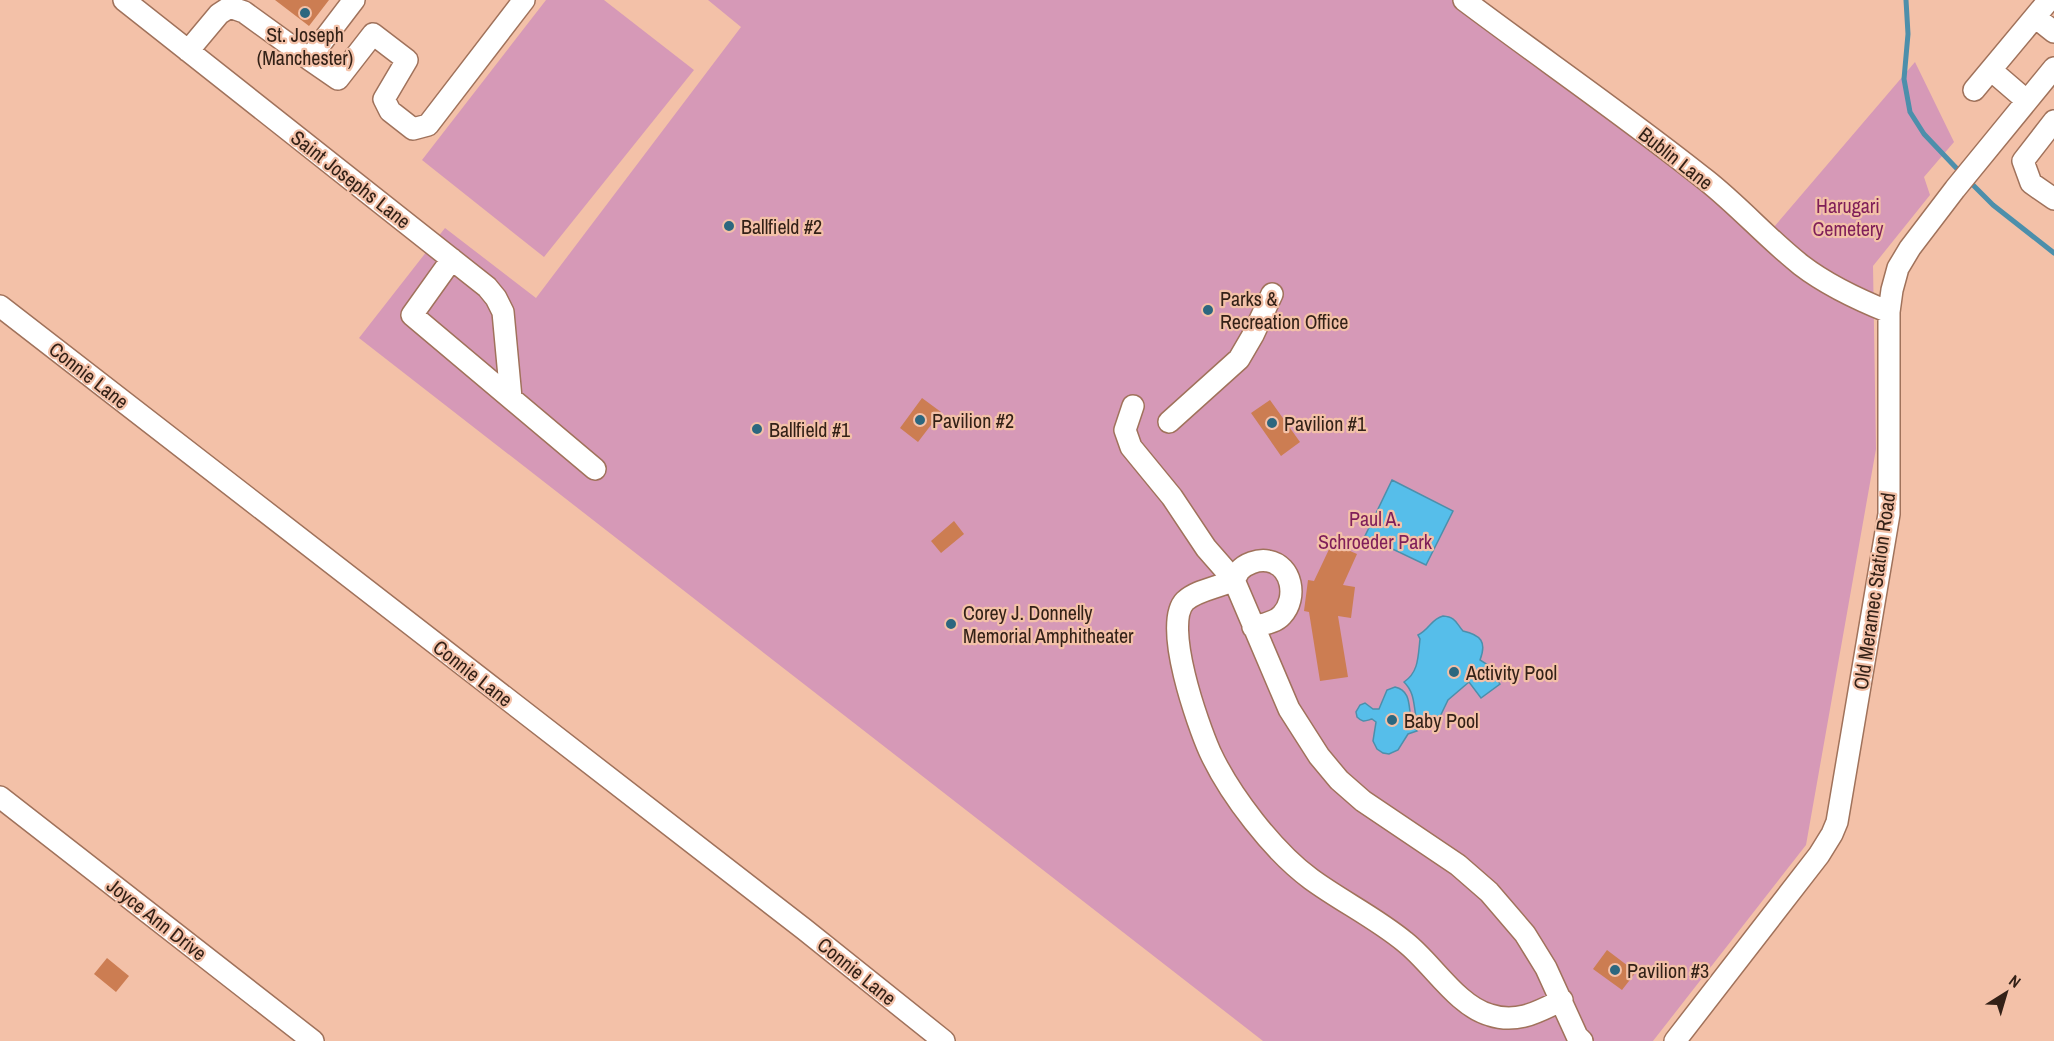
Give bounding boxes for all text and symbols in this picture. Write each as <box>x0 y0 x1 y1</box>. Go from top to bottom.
marker: St. Joseph (Manchester) <box>298 6 312 20</box>
place label: St. Joseph (Manchester) <box>257 21 353 71</box>
street label: Bublin Lane <box>1633 120 1719 196</box>
street label: Saint Josephs Lane <box>286 124 416 234</box>
park label: Harugari Cemetery <box>1812 192 1884 242</box>
place label: Ballfield #2 <box>741 213 822 240</box>
marker: Ballfield #2 <box>722 219 736 233</box>
place label: Parks & Recreation Office <box>1220 285 1348 335</box>
marker: Parks & Recreation Office <box>1201 303 1215 317</box>
street label: Connie Lane <box>44 335 134 415</box>
place label: Pavilion #2 <box>932 407 1014 434</box>
place label: Pavilion #1 <box>1284 410 1366 437</box>
marker: Pavilion #2 <box>913 413 927 427</box>
place label: Ballfield #1 <box>769 416 850 443</box>
marker: Pavilion #1 <box>1265 416 1279 430</box>
marker: Ballfield #1 <box>750 422 764 436</box>
street label: Old Meramec Station Road <box>1847 491 1901 691</box>
park label: Paul A. Schroeder Park <box>1318 505 1433 555</box>
place label: Corey J. Donnelly Memorial Amphitheater <box>963 599 1134 649</box>
marker: Corey J. Donnelly Memorial Amphitheater <box>944 617 958 631</box>
street label: Connie Lane <box>428 633 518 713</box>
place label: Activity Pool <box>1465 659 1557 686</box>
marker: Activity Pool <box>1447 665 1461 679</box>
place label: Baby Pool <box>1404 707 1479 734</box>
marker: Baby Pool <box>1385 713 1399 727</box>
street label: Joyce Ann Drive <box>102 872 212 966</box>
street label: Connie Lane <box>812 931 902 1011</box>
place label: Pavilion #3 <box>1627 957 1709 984</box>
marker: Pavilion #3 <box>1608 963 1622 977</box>
north arrow <box>1976 963 2036 1023</box>
text: N <box>2005 969 2025 993</box>

